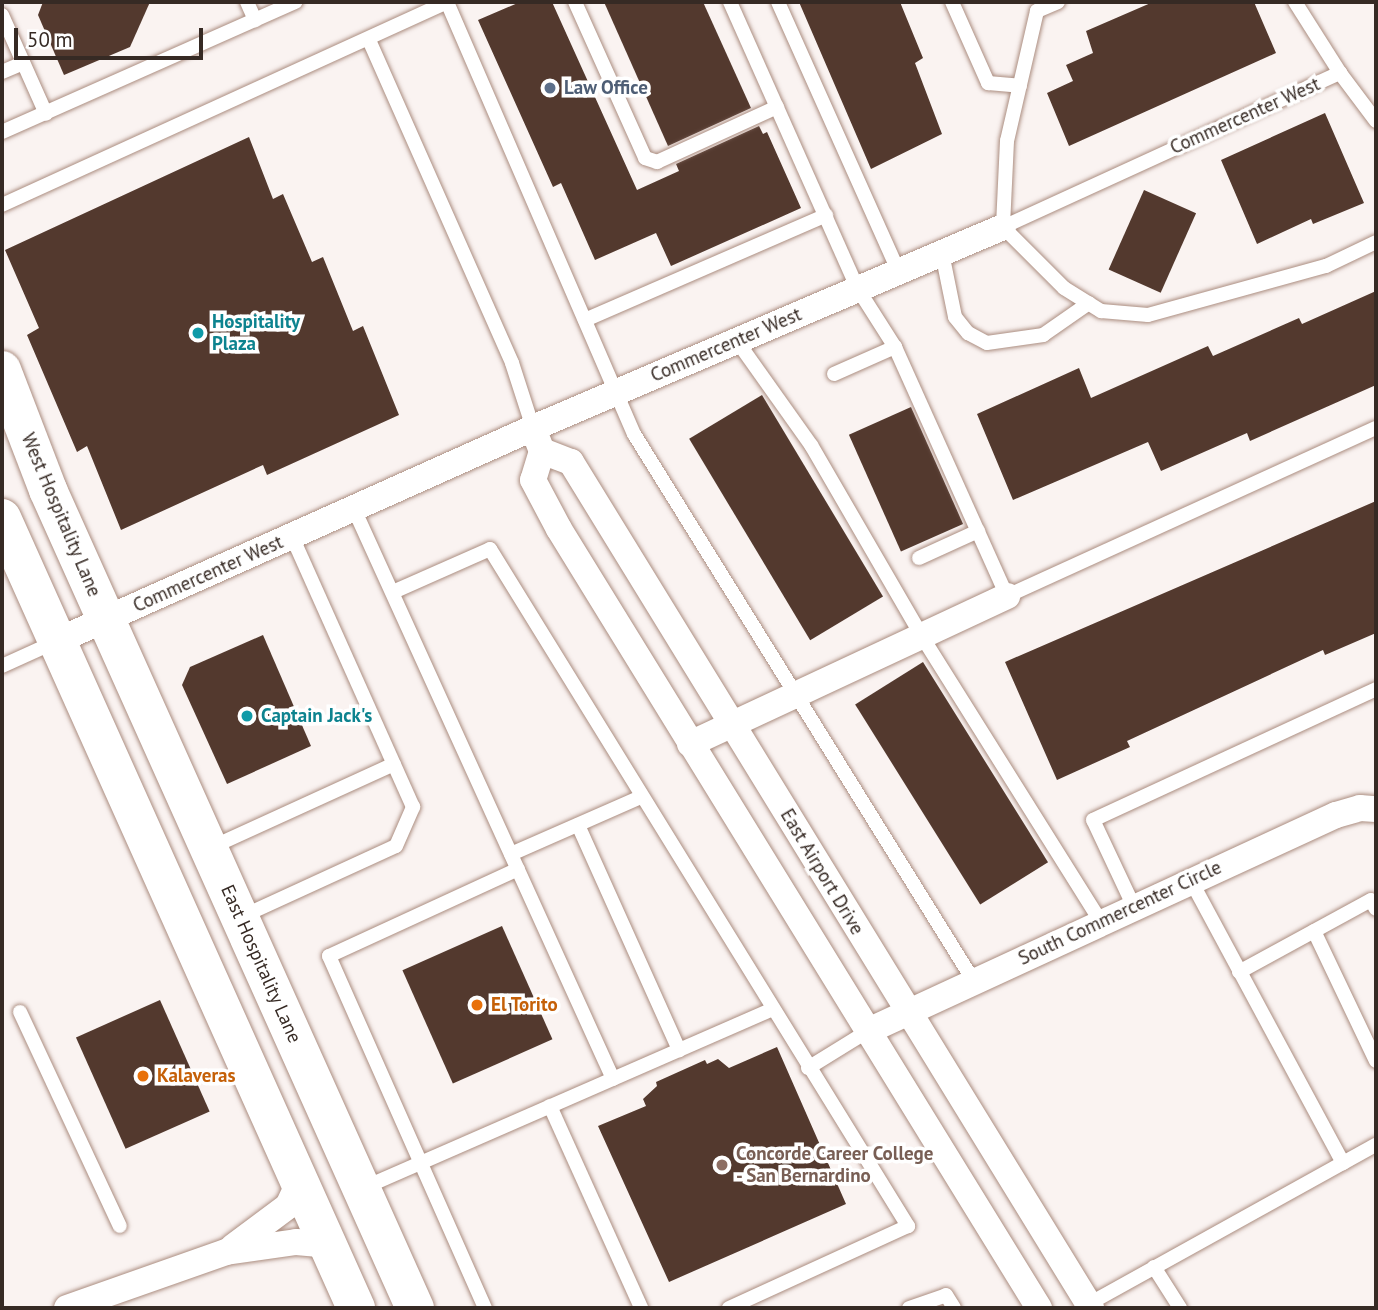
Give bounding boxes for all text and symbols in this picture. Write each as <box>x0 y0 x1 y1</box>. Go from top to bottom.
scale bar <box>18 14 206 58</box>
text: 50 m <box>27 26 73 53</box>
street label: Commercenter West <box>1166 73 1324 159</box>
place label: Law Office <box>564 77 649 99</box>
marker: Law Office <box>542 80 558 96</box>
street label: Commercenter West <box>647 303 805 387</box>
place label: Hospitality Plaza <box>212 311 300 355</box>
marker: Hospitality Plaza <box>190 325 206 341</box>
street label: West Hospitality Lane <box>16 429 106 601</box>
street label: Commercenter West <box>129 531 287 617</box>
place label: Captain Jack's <box>261 705 372 727</box>
marker: Captain Jack's <box>239 708 255 724</box>
street label: East Airport Drive <box>775 805 869 939</box>
street label: South Commercenter Circle <box>1015 856 1225 970</box>
street label: East Hospitality Lane <box>216 881 306 1047</box>
place label: El Torito <box>491 994 558 1016</box>
marker: El Torito <box>469 997 485 1013</box>
place label: Kalaveras <box>157 1065 236 1087</box>
marker: Kalaveras <box>135 1068 151 1084</box>
place label: Concorde Career College - San Bernardino <box>736 1143 934 1187</box>
marker: Concorde Career College - San Bernardino <box>714 1157 730 1173</box>

